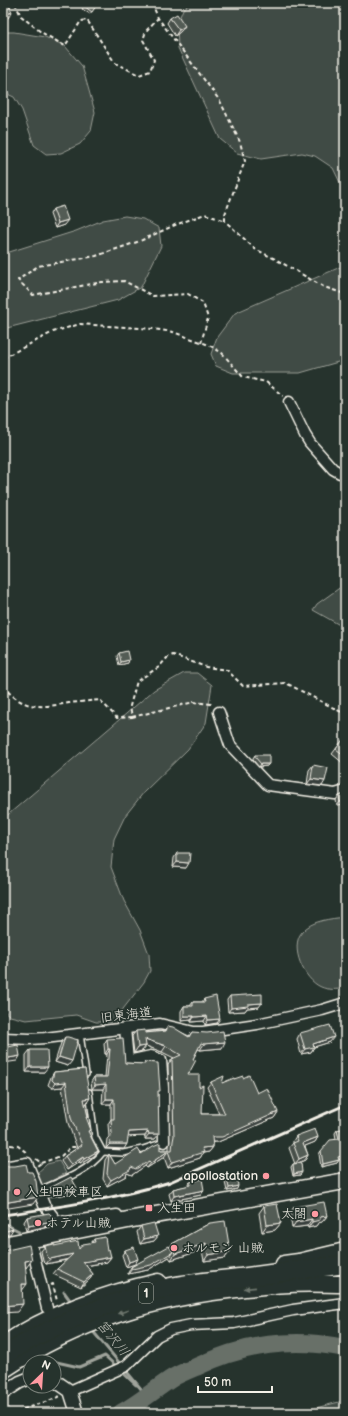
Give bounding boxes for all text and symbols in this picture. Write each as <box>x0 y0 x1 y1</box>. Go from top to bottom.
street label: 旧東海道 <box>99 1004 153 1026</box>
place label: apollostation <box>183 1168 258 1184</box>
marker: apollostation <box>261 1171 271 1181</box>
place label: 入生田検車区 <box>25 1184 103 1200</box>
marker: 入生田検車区 <box>12 1187 22 1197</box>
place label: 入生田 <box>157 1200 196 1216</box>
marker: 入生田 <box>144 1203 154 1213</box>
place label: 太閤 <box>281 1206 307 1222</box>
marker: 太閤 <box>310 1209 320 1219</box>
place label: ホテル山賊 <box>46 1215 110 1231</box>
marker: ホテル山賊 <box>33 1218 43 1228</box>
place label: ホルモン 山賊 <box>182 1240 264 1256</box>
marker: ホルモン 山賊 <box>169 1243 179 1253</box>
road number: 1 <box>139 1283 153 1303</box>
one-way arrow <box>244 1284 256 1291</box>
one-way arrow <box>116 1309 128 1315</box>
water label: 宮沢川 <box>93 1316 133 1360</box>
north arrow <box>22 1354 62 1394</box>
text: N <box>40 1358 53 1373</box>
scale bar <box>198 1368 272 1394</box>
text: 50 m <box>204 1375 231 1390</box>

